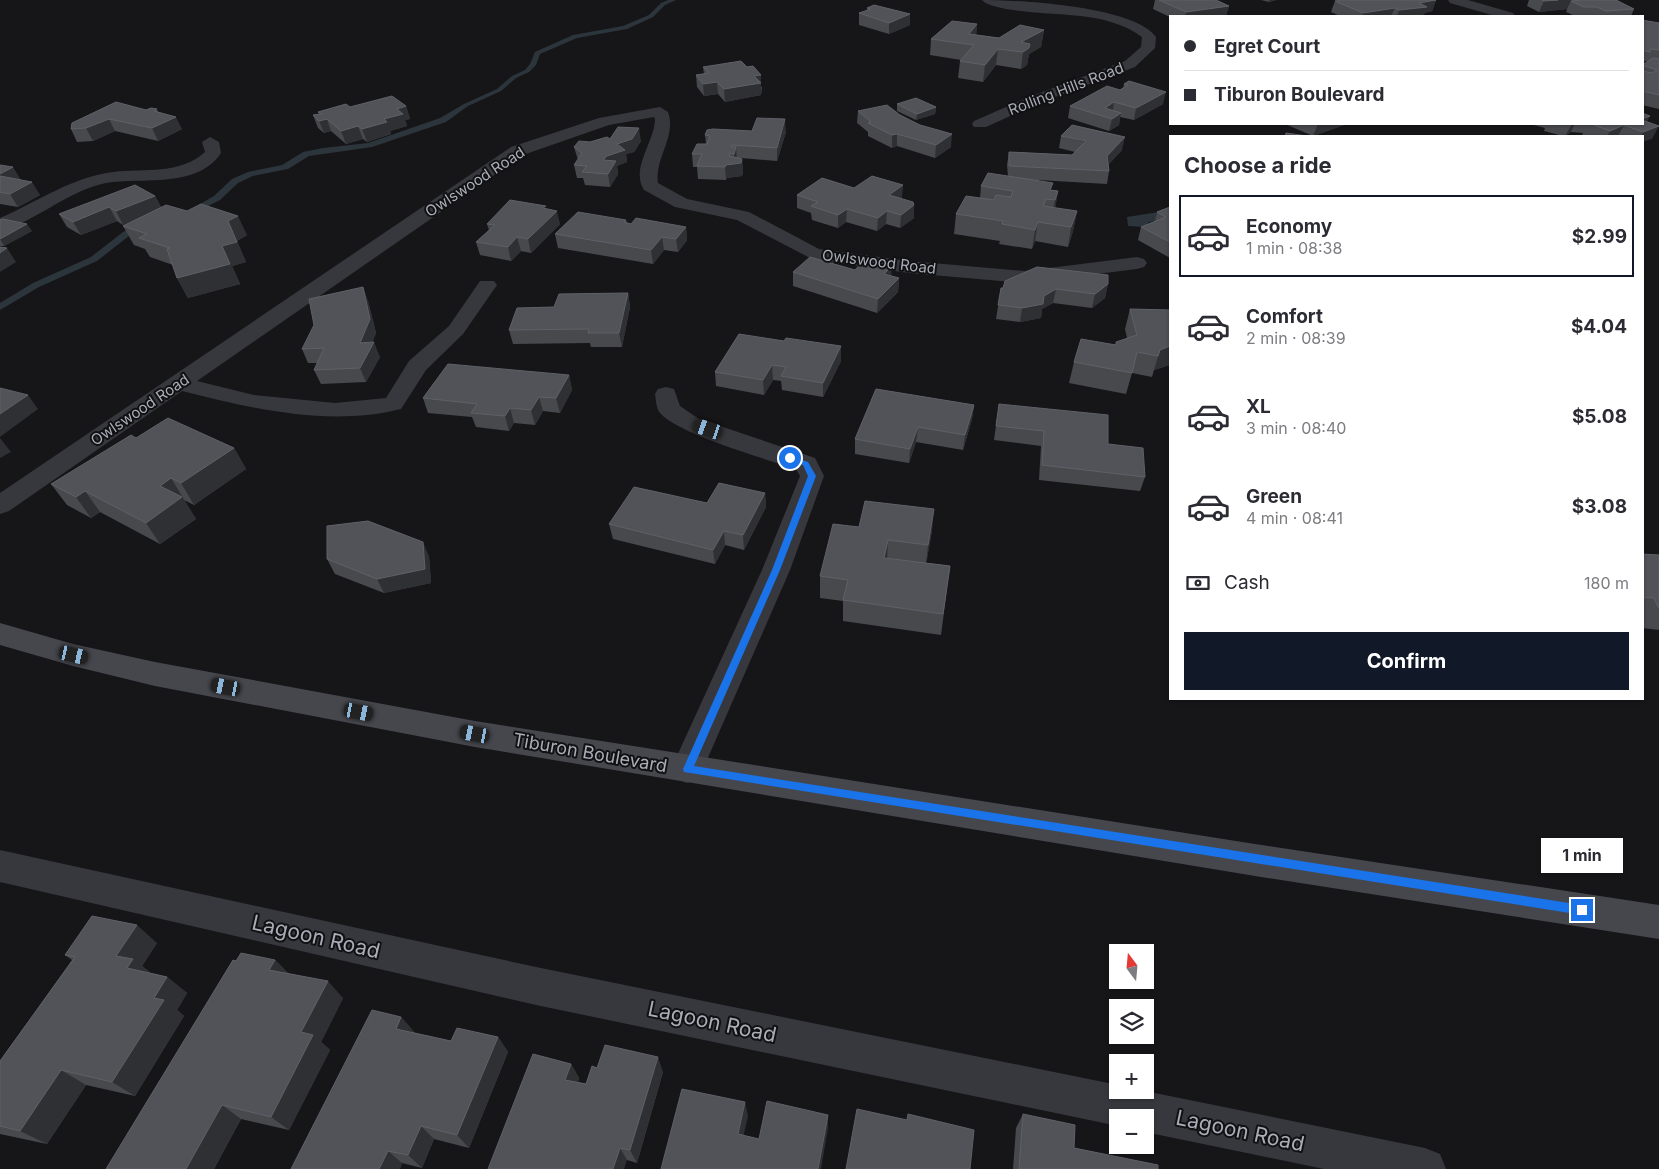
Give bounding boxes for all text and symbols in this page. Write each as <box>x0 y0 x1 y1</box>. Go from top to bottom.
text: Egret Court <box>1214 35 1320 58</box>
street label: Rolling Hills Road <box>1005 58 1126 119</box>
text: Tiburon Boulevard <box>1214 83 1385 106</box>
street label: Owlswood Road <box>421 142 528 221</box>
text: Choose a ride <box>1184 152 1332 178</box>
icon: car <box>1186 214 1231 259</box>
text: Economy <box>1246 215 1332 238</box>
text: $2.99 <box>1572 225 1627 248</box>
text: 1 min · 08:38 <box>1246 238 1342 258</box>
street label: Owlswood Road <box>821 245 937 278</box>
icon: car <box>1186 304 1231 349</box>
text: Comfort <box>1246 305 1323 328</box>
text: $4.04 <box>1571 315 1627 338</box>
text: 2 min · 08:39 <box>1246 328 1346 348</box>
street label: Owlswood Road <box>87 370 193 450</box>
icon: car <box>1186 394 1231 439</box>
text: XL <box>1246 395 1271 418</box>
text: $5.08 <box>1572 405 1627 428</box>
car <box>691 417 724 441</box>
text: 3 min · 08:40 <box>1246 418 1346 438</box>
route start <box>779 447 801 469</box>
icon: car <box>1186 484 1231 529</box>
text: Green <box>1246 485 1302 508</box>
text: $3.08 <box>1572 495 1627 518</box>
text: 4 min · 08:41 <box>1246 508 1343 528</box>
icon: cash <box>1184 569 1212 597</box>
text: Cash <box>1224 571 1270 594</box>
text: 180 m <box>1584 573 1629 593</box>
button: Confirm <box>1184 632 1629 690</box>
car <box>57 644 90 666</box>
car <box>209 677 242 697</box>
car <box>342 702 375 722</box>
car <box>458 724 491 744</box>
street label: Tiburon Boulevard <box>511 729 669 776</box>
callout: 1 min <box>1541 838 1623 872</box>
text: 1 min <box>1562 845 1602 865</box>
route end <box>1571 899 1593 921</box>
street label: Lagoon Road <box>250 910 383 963</box>
north arrow <box>1109 944 1154 989</box>
map controls <box>1109 944 1154 1154</box>
street label: Lagoon Road <box>646 996 779 1047</box>
button: layers <box>1109 999 1154 1044</box>
button: + <box>1109 1054 1154 1099</box>
street label: Lagoon Road <box>1174 1105 1307 1156</box>
button: − <box>1109 1109 1154 1154</box>

